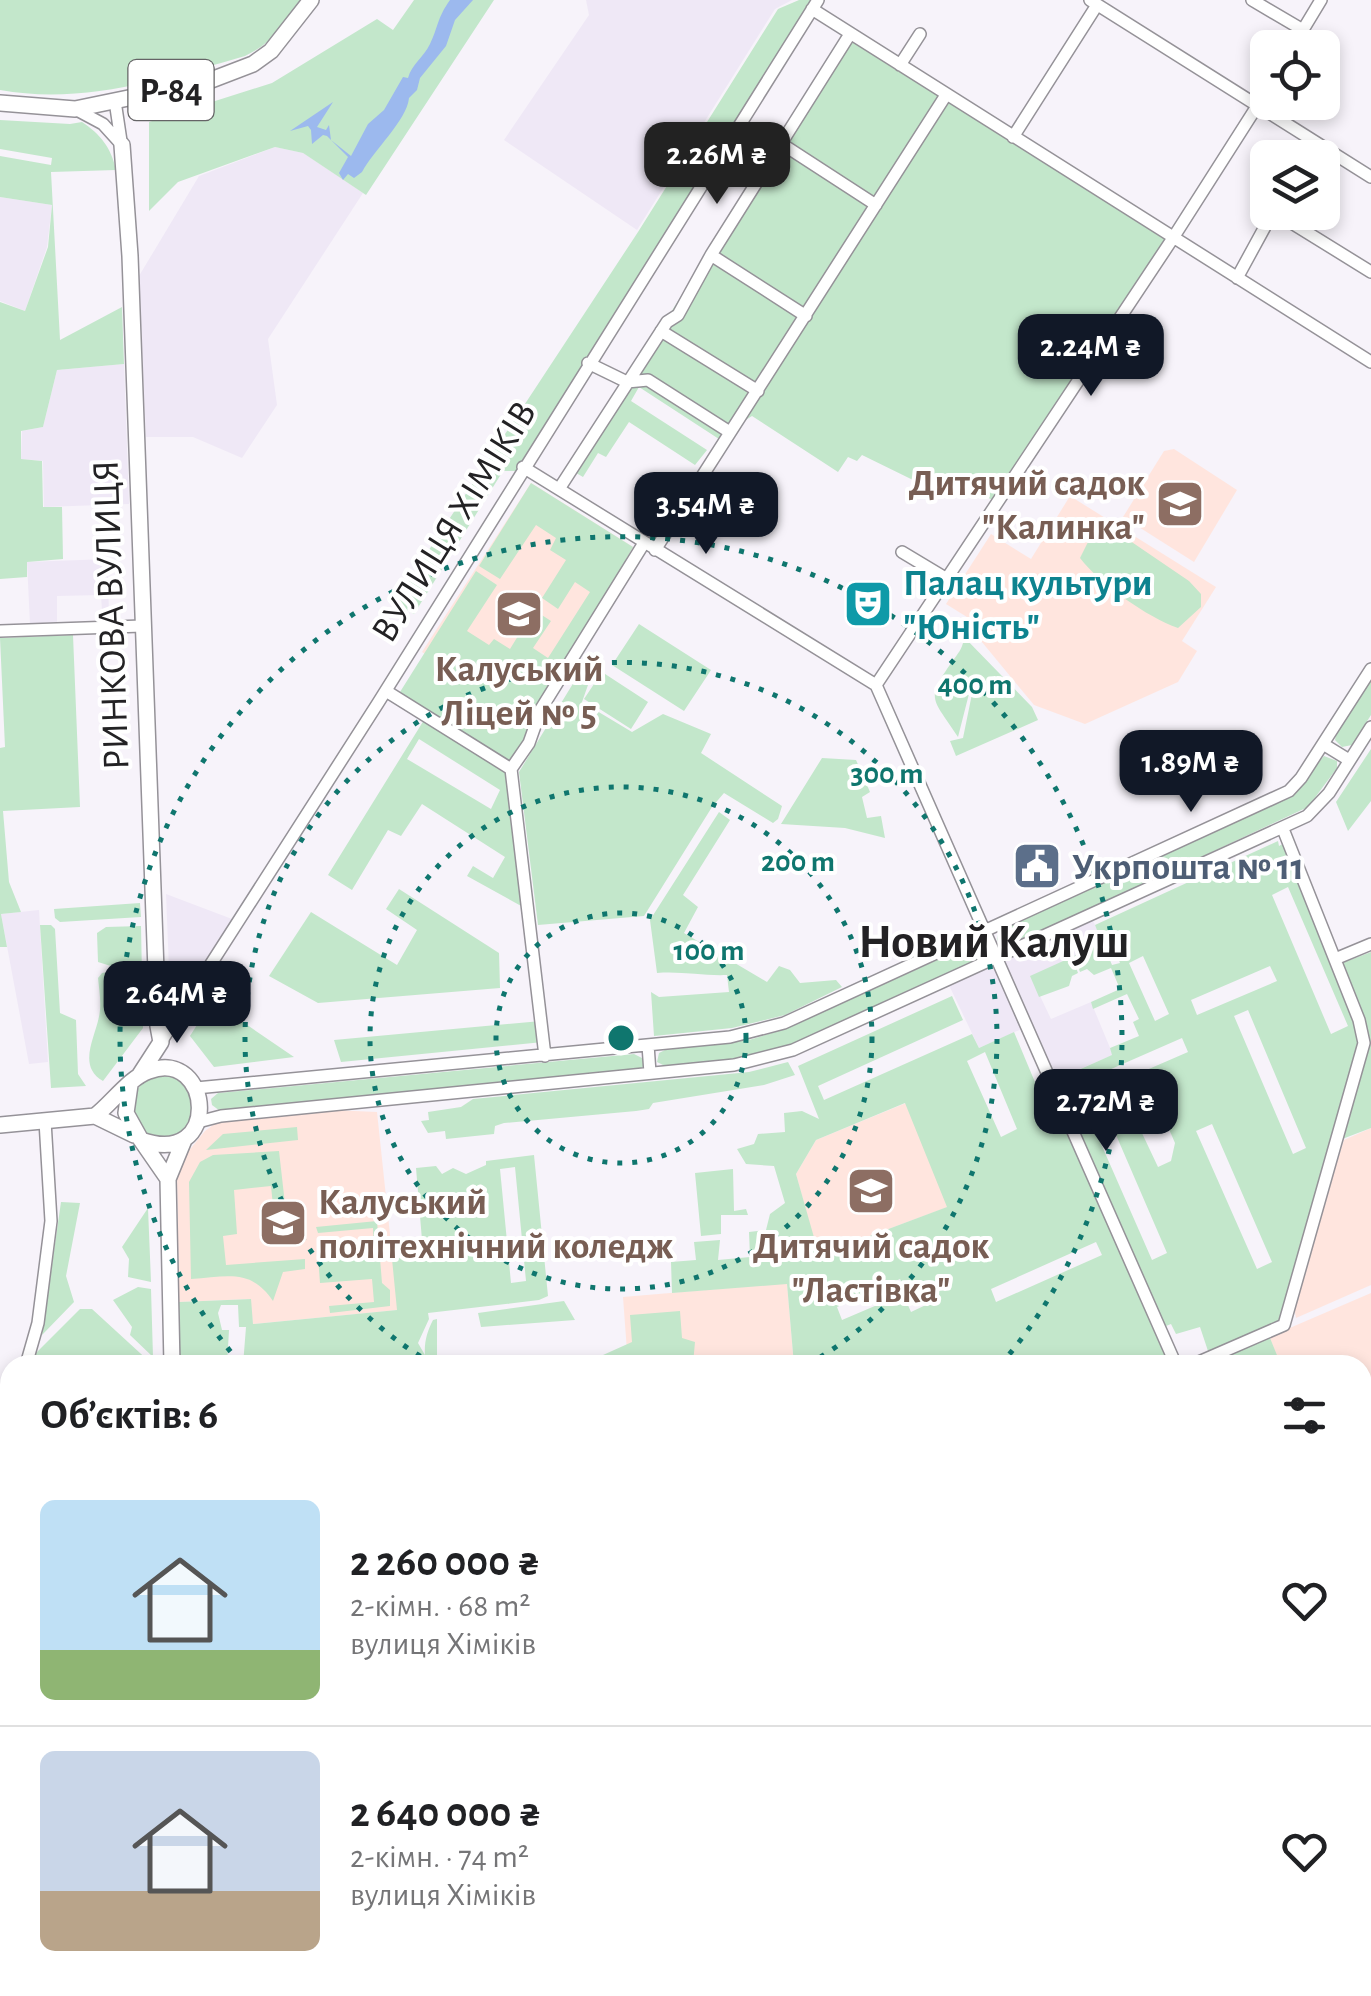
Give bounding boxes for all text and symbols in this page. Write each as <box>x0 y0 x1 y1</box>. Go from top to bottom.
map controls <box>1250 30 1340 230</box>
button: locate <box>1250 30 1340 120</box>
road number: Р-84 <box>128 60 214 120</box>
pin: 2.26M ₴ <box>625 122 809 207</box>
text: 2.26M ₴ <box>666 138 768 170</box>
button: layers <box>1250 140 1340 230</box>
pin: 2.24M ₴ <box>999 314 1183 399</box>
text: 2.24M ₴ <box>1040 330 1142 362</box>
street label: ВУЛИЦЯ ХІМІКІВ <box>365 395 544 649</box>
street label: РИНКОВА ВУЛИЦЯ <box>88 459 136 771</box>
place label: Дитячий садок "Калинка" <box>908 465 1145 547</box>
pin: 3.54M ₴ <box>614 472 798 557</box>
school or university icon: Дитячий садок "Калинка" <box>1154 478 1206 530</box>
text: 3.54M ₴ <box>656 488 756 520</box>
place label: Палац культури "Юність" <box>903 565 1153 647</box>
theatre icon: Палац культури "Юність" <box>842 578 894 630</box>
school or university icon: Калуський Ліцей № 5 <box>493 588 545 640</box>
place label: Калуський Ліцей № 5 <box>434 651 604 733</box>
text: 400 m <box>937 670 1013 700</box>
pin: 1.89M ₴ <box>1099 730 1283 815</box>
text: 1.89M ₴ <box>1142 746 1240 778</box>
text: 300 m <box>851 759 923 789</box>
public building icon: Укрпошта № 11 <box>1011 840 1063 892</box>
text: 200 m <box>761 847 835 877</box>
place label: Укрпошта № 11 <box>1072 849 1304 887</box>
district label: Новий Калуш <box>858 919 1130 967</box>
text: 100 m <box>674 936 744 966</box>
pin: 2.64M ₴ <box>85 961 269 1046</box>
text: 2.64M ₴ <box>126 977 228 1009</box>
centre of rings <box>603 1020 639 1056</box>
pin: 2.72M ₴ <box>1014 1069 1198 1154</box>
text: 2.72M ₴ <box>1056 1085 1156 1117</box>
school or university icon: Дитячий садок "Ластівка" <box>845 1165 897 1217</box>
place label: Калуський політехнічний коледж <box>318 1184 673 1266</box>
school or university icon: Калуський політехнічний коледж <box>257 1197 309 1249</box>
place label: Дитячий садок "Ластівка" <box>753 1228 989 1310</box>
icon: filters <box>1277 1388 1332 1443</box>
text: Об’єктів: 6 <box>40 1394 218 1436</box>
icon: home <box>120 1540 240 1660</box>
text: 2 260 000 ₴ <box>350 1541 541 1583</box>
icon: heart <box>1277 1573 1332 1628</box>
text: 2-кімн. · 68 m² <box>350 1590 530 1622</box>
text: вулиця Хіміків <box>350 1628 536 1660</box>
icon: home <box>120 1791 240 1911</box>
text: 2 640 000 ₴ <box>350 1792 542 1834</box>
icon: heart <box>1277 1824 1332 1879</box>
text: 2-кімн. · 74 m² <box>350 1841 529 1873</box>
text: вулиця Хіміків <box>350 1879 536 1911</box>

